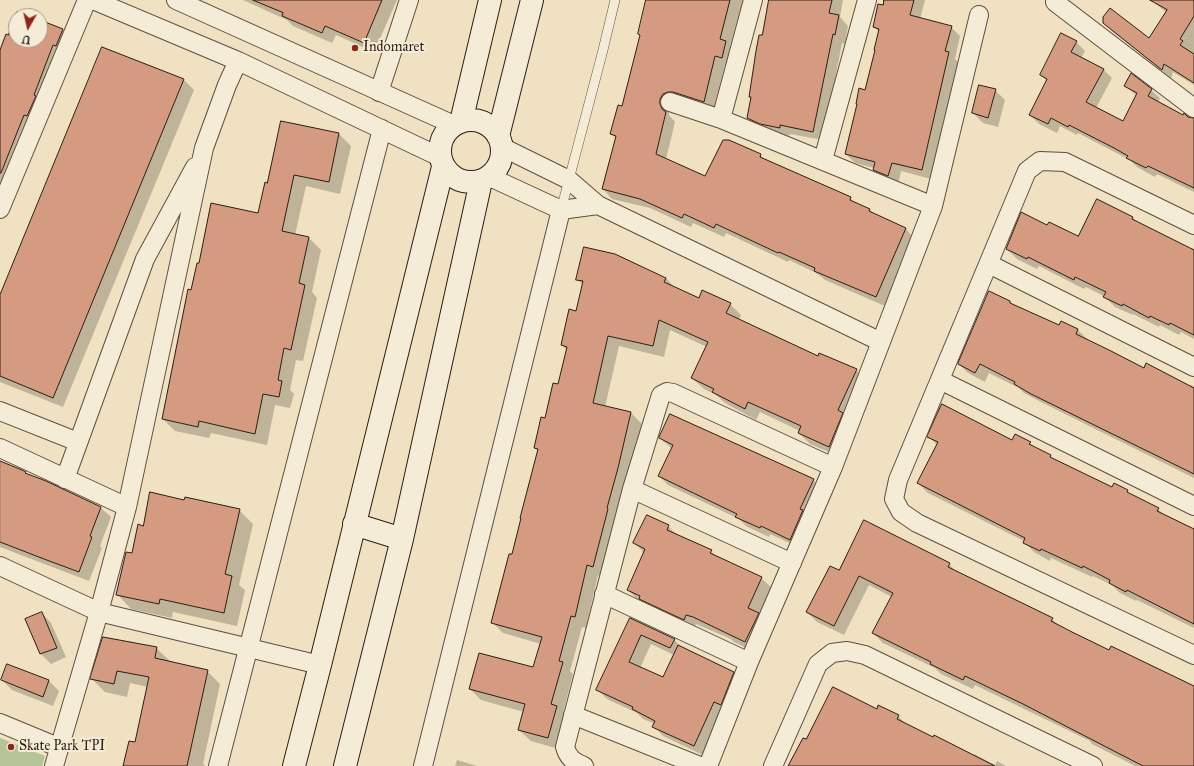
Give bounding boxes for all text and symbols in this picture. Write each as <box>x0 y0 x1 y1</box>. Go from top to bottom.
north arrow <box>8 8 48 48</box>
text: U <box>21 32 32 46</box>
place label: Indomaret <box>363 40 424 56</box>
marker: Indomaret <box>350 43 360 53</box>
place label: Skate Park TPI <box>19 739 105 755</box>
marker: Skate Park TPI <box>6 742 16 752</box>

